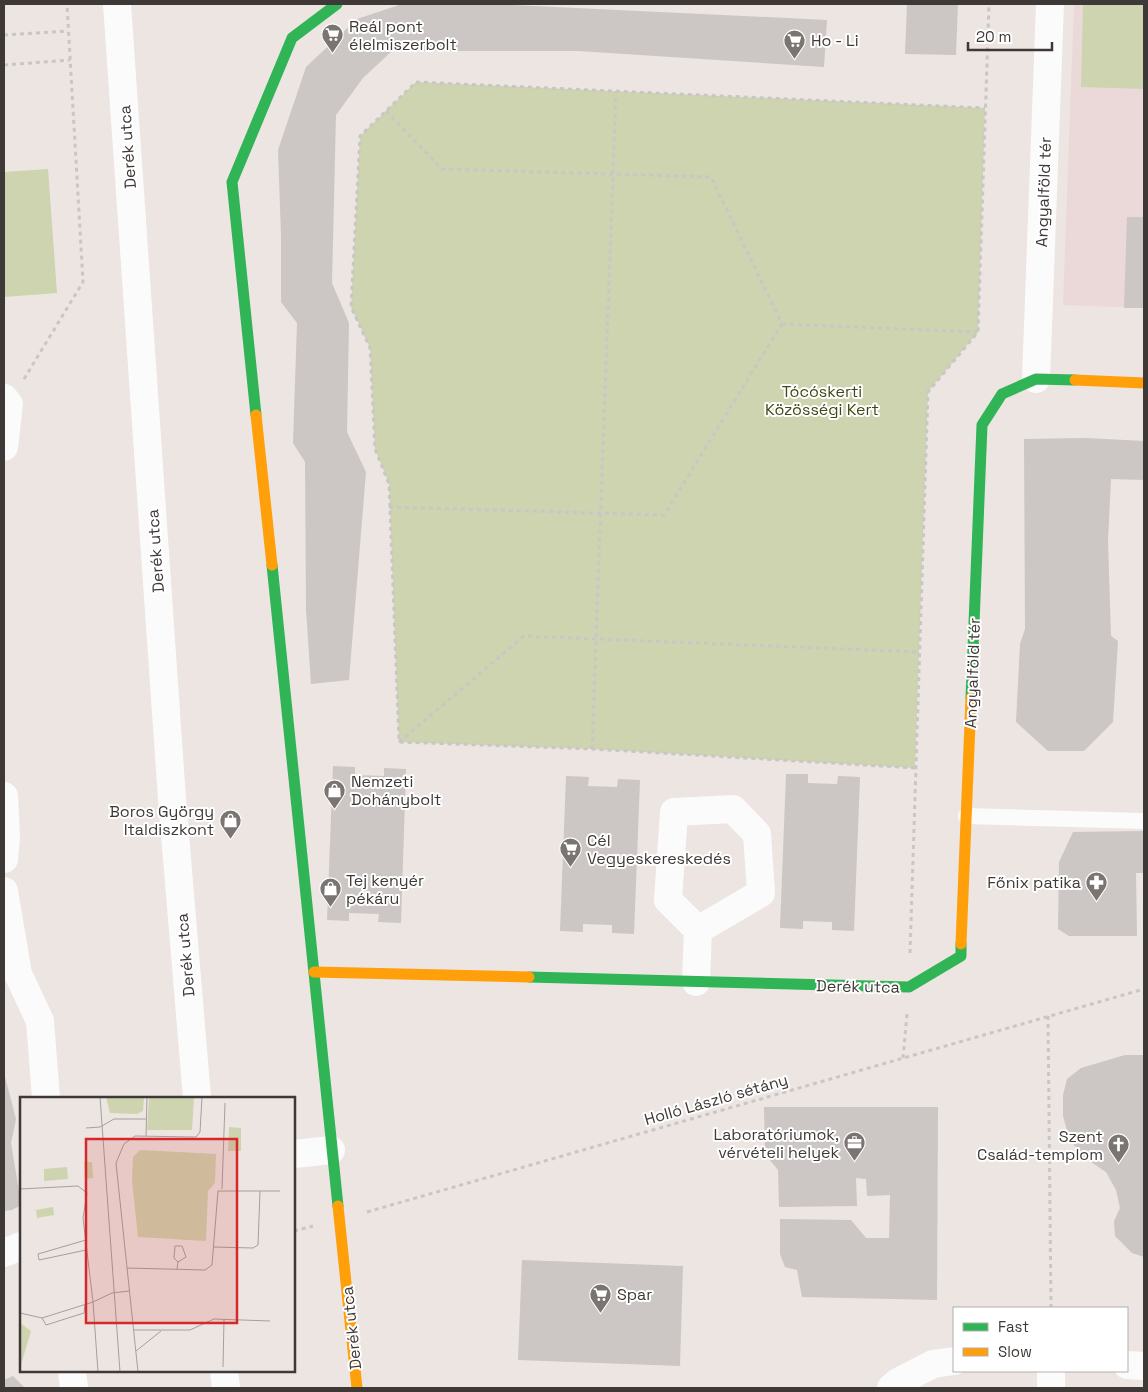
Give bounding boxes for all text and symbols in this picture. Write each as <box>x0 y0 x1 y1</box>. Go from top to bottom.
place label: Reál pont élelmiszerbolt <box>349 16 457 55</box>
scale bar <box>968 20 1052 52</box>
supermarket icon: Reál pont élelmiszerbolt <box>321 23 345 54</box>
text: 20 m <box>976 27 1011 46</box>
supermarket icon: Ho - Li <box>783 28 807 59</box>
place label: Ho - Li <box>811 30 859 51</box>
street label: Derék utca <box>114 105 141 189</box>
street label: Angyalföld tér <box>1031 136 1056 248</box>
park label: Tócóskerti Közösségi Kert <box>765 381 879 420</box>
street label: Derék utca <box>142 509 169 593</box>
street label: Angyalföld tér <box>960 617 985 729</box>
place label: Nemzeti Dohánybolt <box>351 771 441 810</box>
shop icon: Nemzeti Dohánybolt <box>323 778 347 809</box>
place label: Boros György Italdiszkont <box>109 801 214 840</box>
shop icon: Boros György Italdiszkont <box>218 808 242 839</box>
place label: Cél Vegyeskereskedés <box>587 830 731 869</box>
supermarket icon: Cél Vegyeskereskedés <box>559 837 583 868</box>
place label: Tej kenyér pékáru <box>346 870 424 909</box>
pharmacy icon: Főnix patika <box>1085 870 1109 901</box>
place label: Főnix patika <box>987 872 1081 893</box>
shop icon: Tej kenyér pékáru <box>318 877 342 908</box>
street label: Derék utca <box>171 912 200 998</box>
street label: Derék utca <box>816 975 900 998</box>
street label: Holló László sétány <box>642 1069 790 1130</box>
inset map <box>20 1097 295 1372</box>
place label: Laboratóriumok, vérvételi helyek <box>713 1124 839 1163</box>
place label: Szent Család-templom <box>977 1126 1103 1165</box>
office icon: Laboratóriumok, vérvételi helyek <box>843 1131 867 1162</box>
church icon: Szent Család-templom <box>1107 1133 1131 1164</box>
supermarket icon: Spar <box>589 1282 613 1313</box>
place label: Spar <box>617 1284 652 1305</box>
street label: Derék utca <box>337 1285 366 1371</box>
legend <box>953 1307 1128 1372</box>
text: Fast <box>998 1317 1029 1336</box>
text: Slow <box>998 1342 1032 1361</box>

